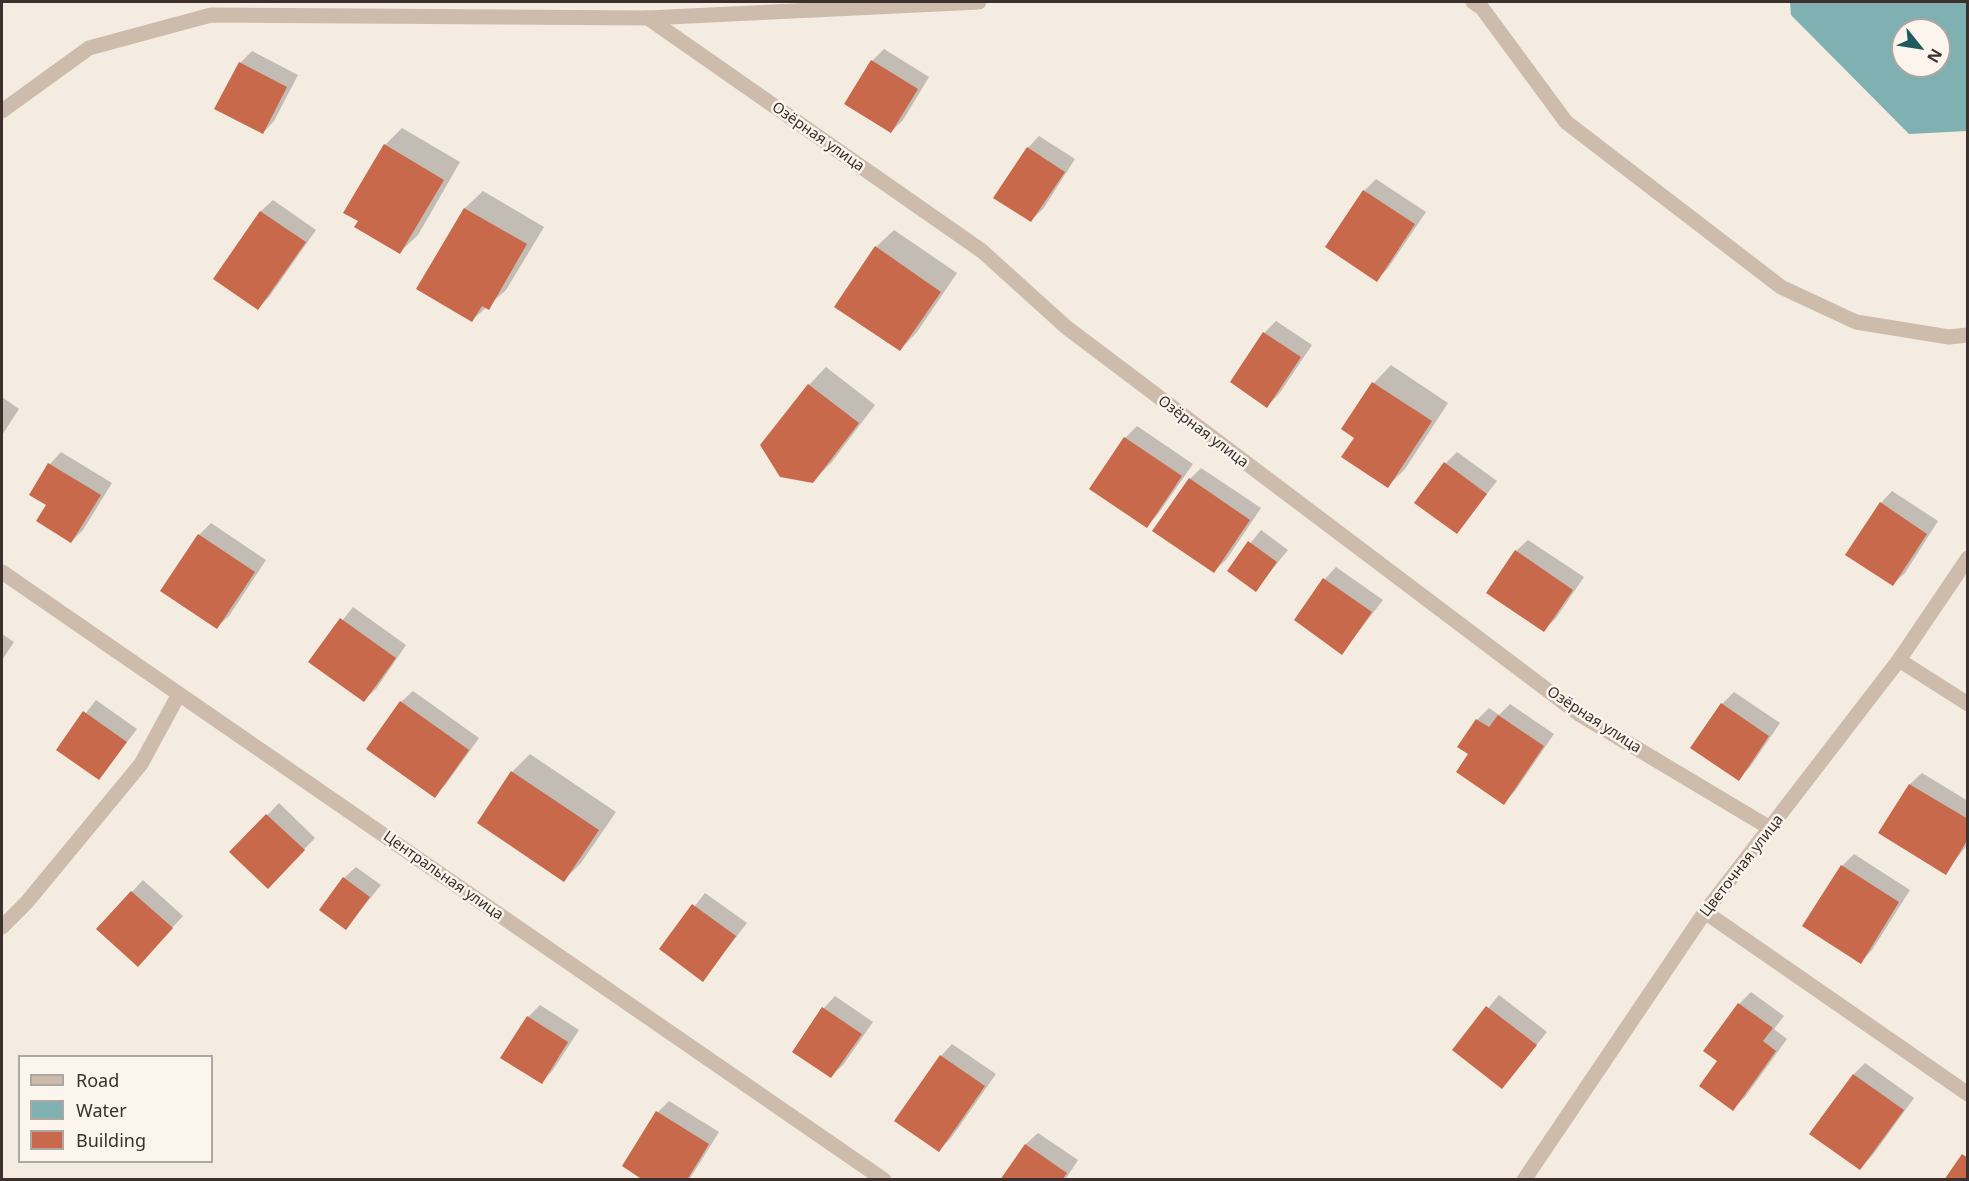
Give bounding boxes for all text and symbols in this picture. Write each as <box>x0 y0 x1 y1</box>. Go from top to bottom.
north arrow <box>1891 18 1951 78</box>
text: N <box>1922 45 1948 67</box>
street label: Озёрная улица <box>768 98 868 176</box>
street label: Озёрная улица <box>1154 392 1252 472</box>
street label: Озёрная улица <box>1543 683 1645 757</box>
street label: Цветочная улица <box>1697 811 1787 921</box>
street label: Центральная улица <box>379 828 507 924</box>
legend <box>18 1055 213 1163</box>
text: Road <box>76 1068 119 1092</box>
text: Water <box>76 1098 127 1122</box>
text: Building <box>76 1128 146 1152</box>

